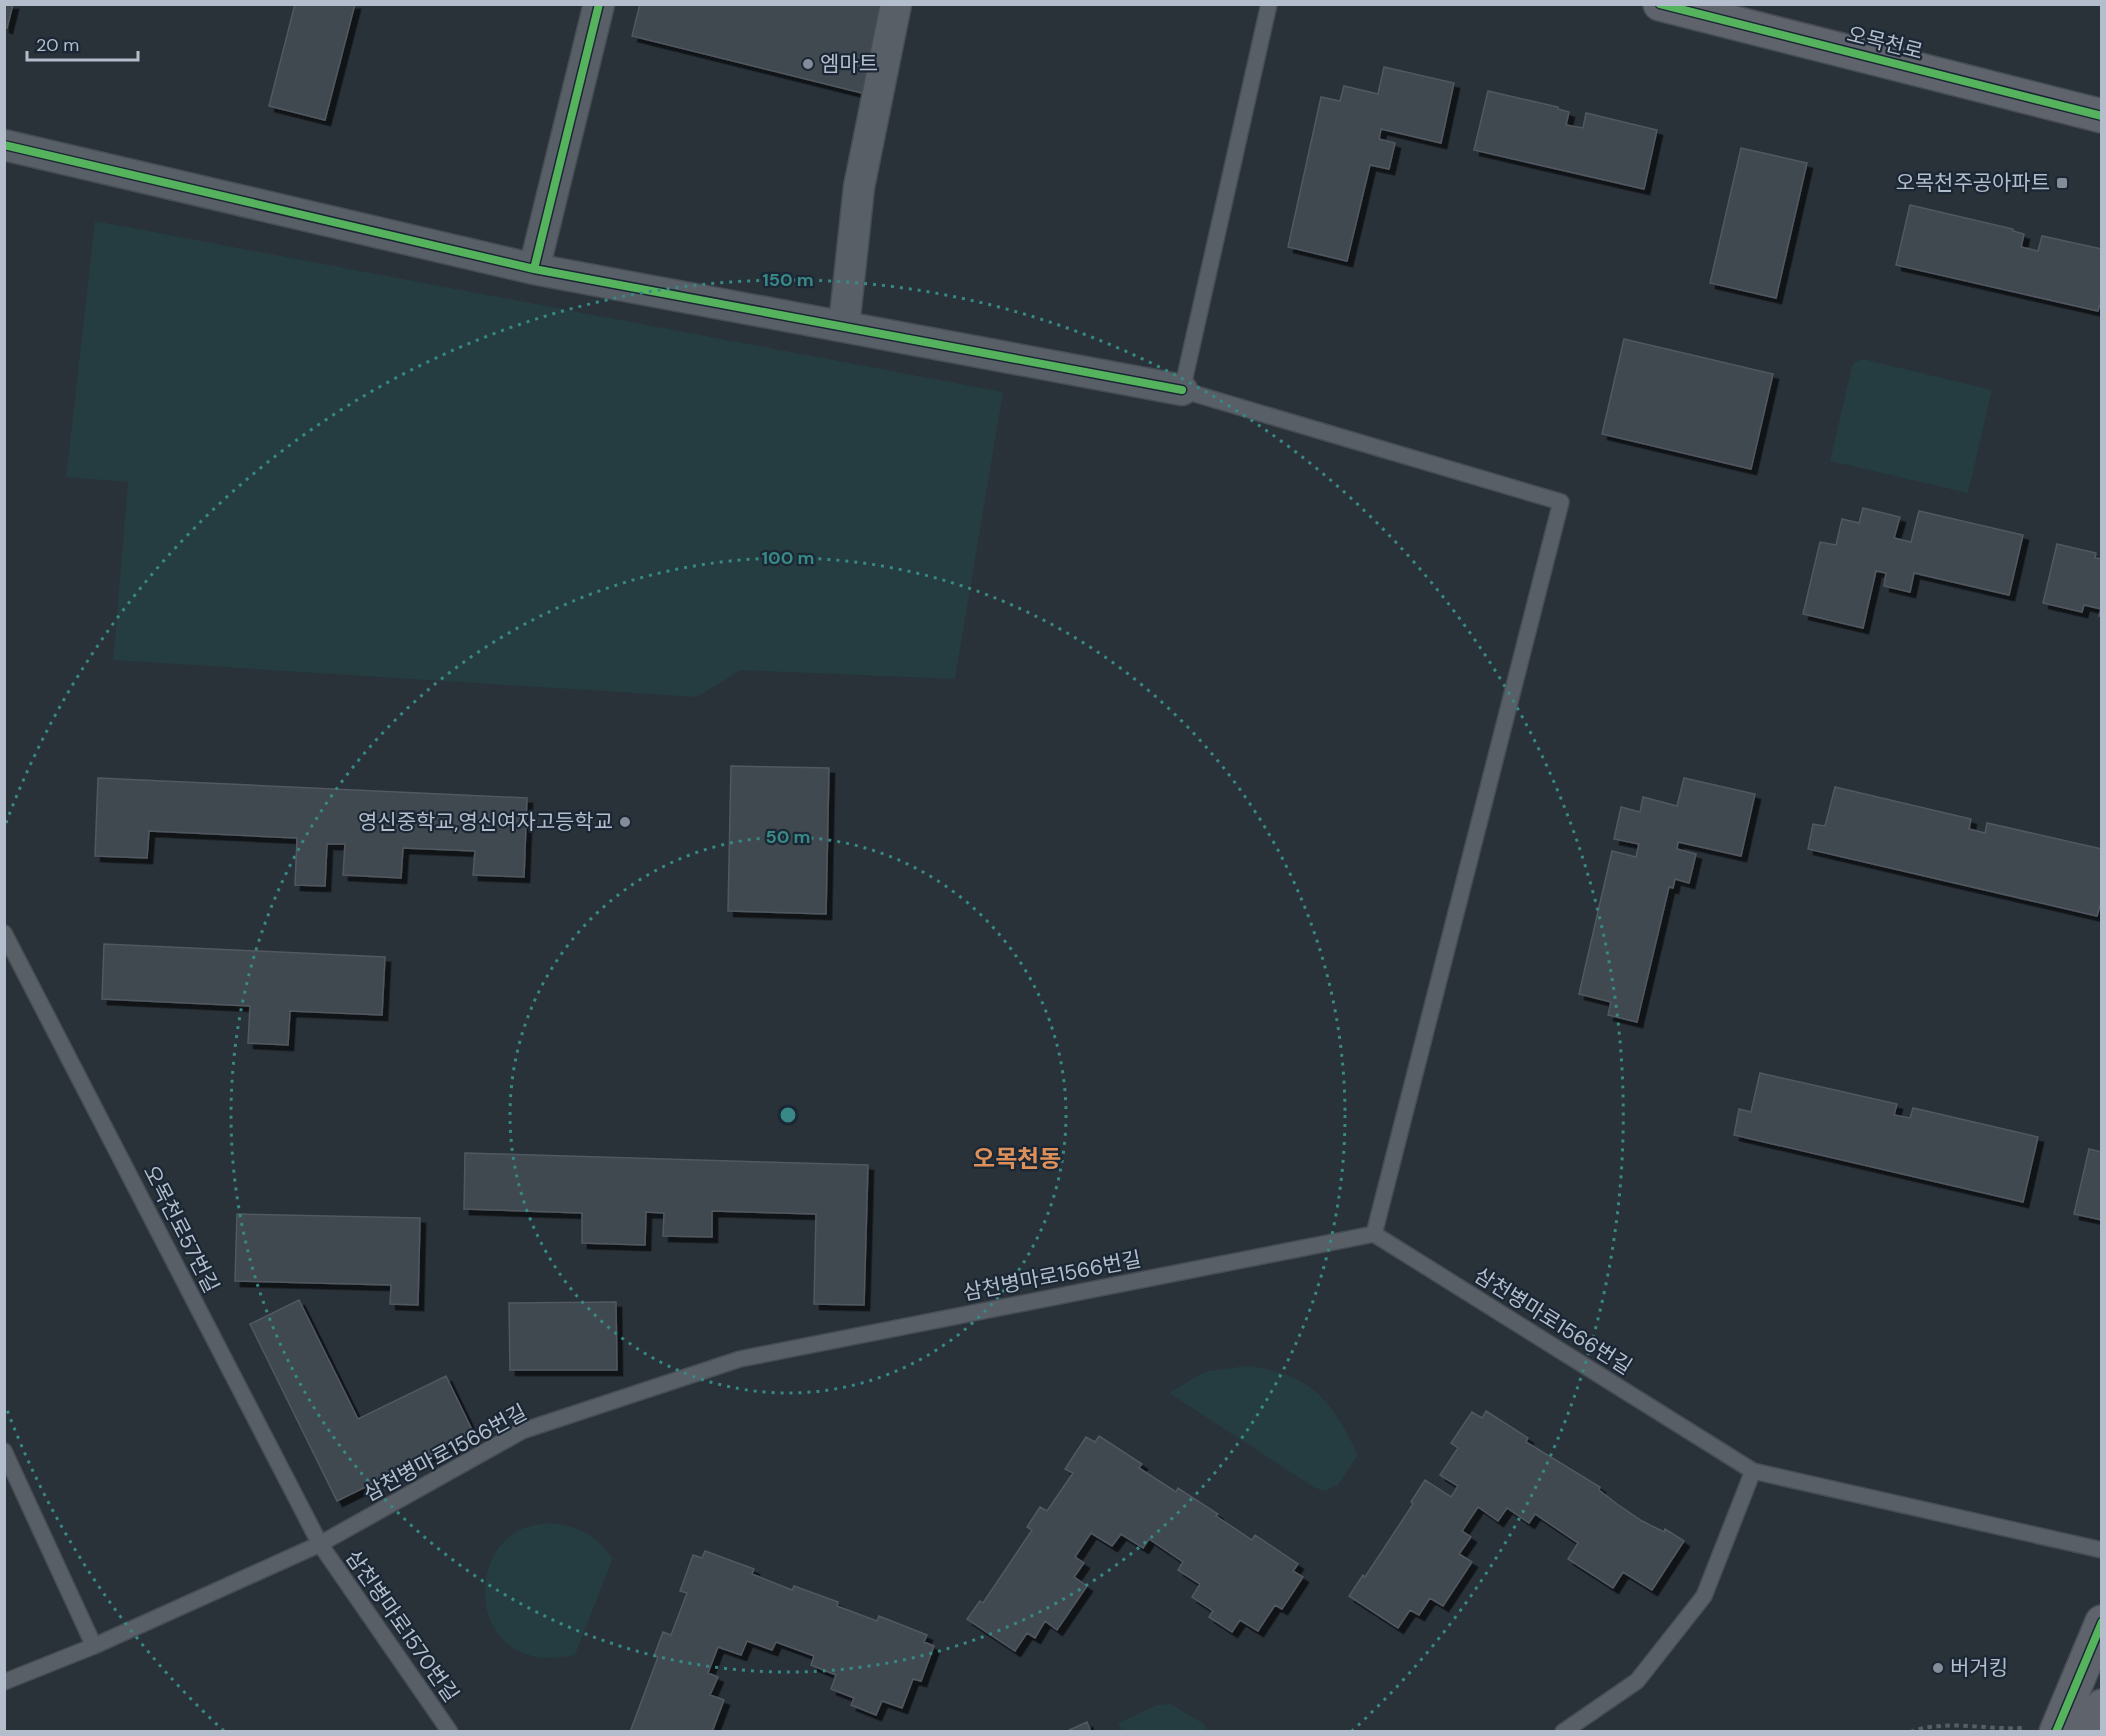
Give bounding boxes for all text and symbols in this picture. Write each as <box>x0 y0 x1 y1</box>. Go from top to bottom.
street label: 오목천로 <box>1844 20 1926 66</box>
scale bar <box>27 24 138 62</box>
text: 20 m <box>36 33 79 57</box>
place label: 엠마트 <box>820 50 878 78</box>
marker: 엠마트 <box>801 57 815 71</box>
place label: 오목천주공아파트 <box>1895 169 2050 197</box>
marker: 오목천주공아파트 <box>2055 176 2069 190</box>
text: 150 m <box>762 268 814 292</box>
text: 100 m <box>761 546 815 570</box>
place label: 영신중학교,영신여자고등학교 <box>358 808 613 836</box>
marker: 영신중학교,영신여자고등학교 <box>618 815 632 829</box>
text: 50 m <box>765 825 811 849</box>
centre of rings <box>778 1105 798 1125</box>
district label: 오목천동 <box>973 1143 1061 1174</box>
street label: 오목천로57번길 <box>137 1160 225 1298</box>
street label: 삼천병마로1566번길 <box>960 1245 1144 1307</box>
street label: 삼천병마로1566번길 <box>1469 1261 1637 1381</box>
street label: 삼천병마로1566번길 <box>359 1398 531 1508</box>
street label: 삼천병마로1570번길 <box>339 1544 465 1708</box>
place label: 버거킹 <box>1950 1654 2008 1682</box>
marker: 버거킹 <box>1931 1661 1945 1675</box>

